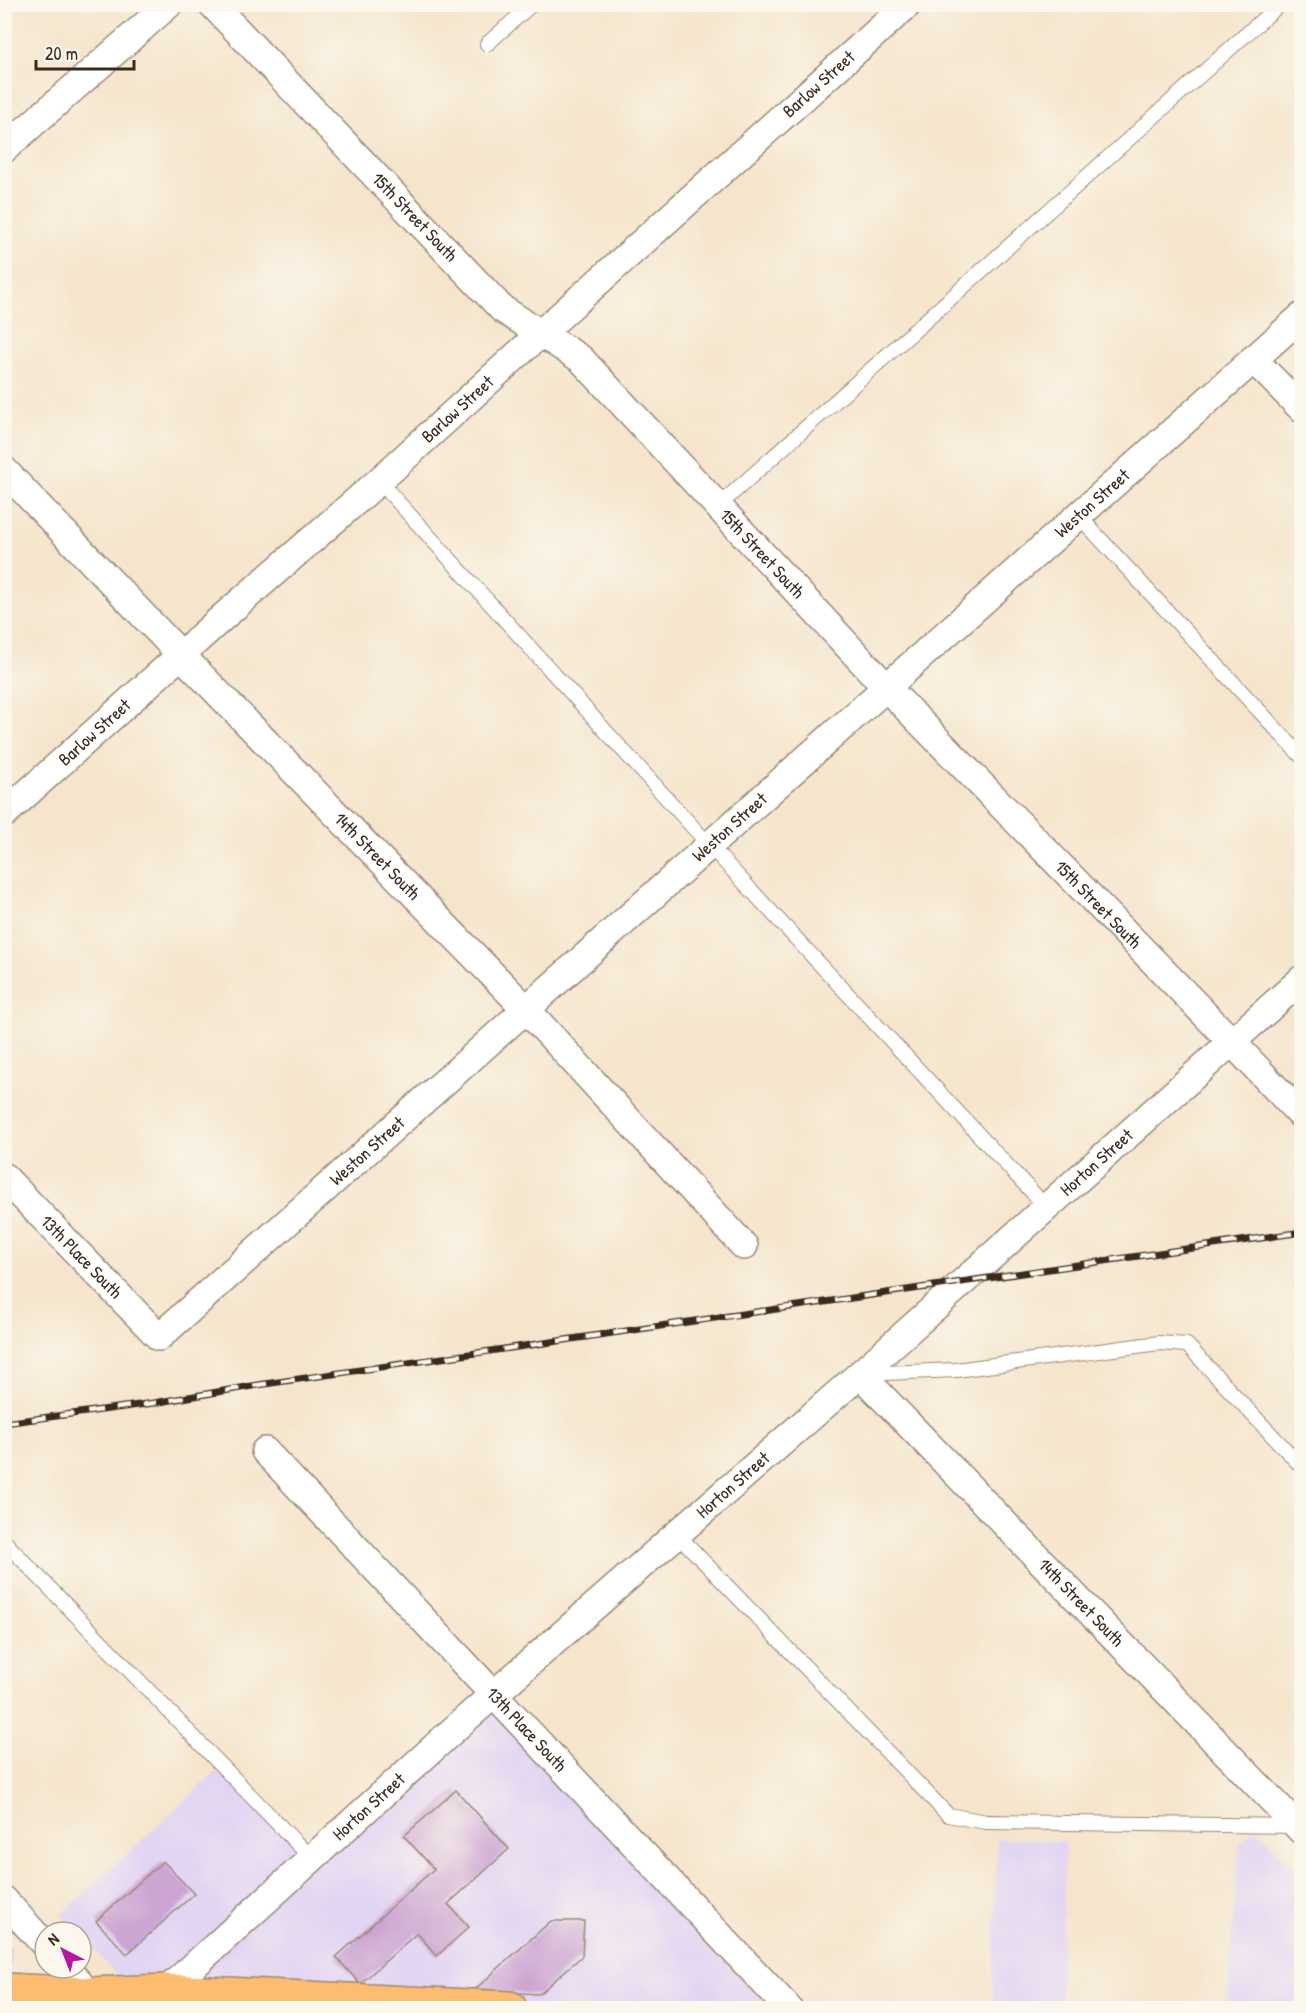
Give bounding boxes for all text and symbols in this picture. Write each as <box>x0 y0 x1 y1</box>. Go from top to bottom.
scale bar <box>36 33 134 71</box>
text: 20 m <box>45 41 78 66</box>
street label: Barlow Street <box>777 44 861 123</box>
street label: 15th Street South <box>366 167 464 267</box>
street label: Barlow Street <box>416 369 499 448</box>
street label: Weston Street <box>1049 462 1135 543</box>
street label: 15th Street South <box>714 503 811 604</box>
street label: Barlow Street <box>53 692 137 771</box>
street label: Weston Street <box>686 786 773 867</box>
street label: 14th Street South <box>329 806 426 906</box>
street label: 15th Street South <box>1049 854 1148 954</box>
street label: Weston Street <box>324 1110 410 1191</box>
street label: Horton Street <box>1054 1122 1139 1202</box>
street label: 13th Place South <box>35 1209 128 1304</box>
street label: Horton Street <box>690 1445 776 1524</box>
street label: 14th Street South <box>1033 1553 1130 1652</box>
street label: 13th Place South <box>481 1681 573 1777</box>
street label: Horton Street <box>327 1766 411 1846</box>
north arrow <box>33 1920 93 1980</box>
text: N <box>42 1928 64 1950</box>

